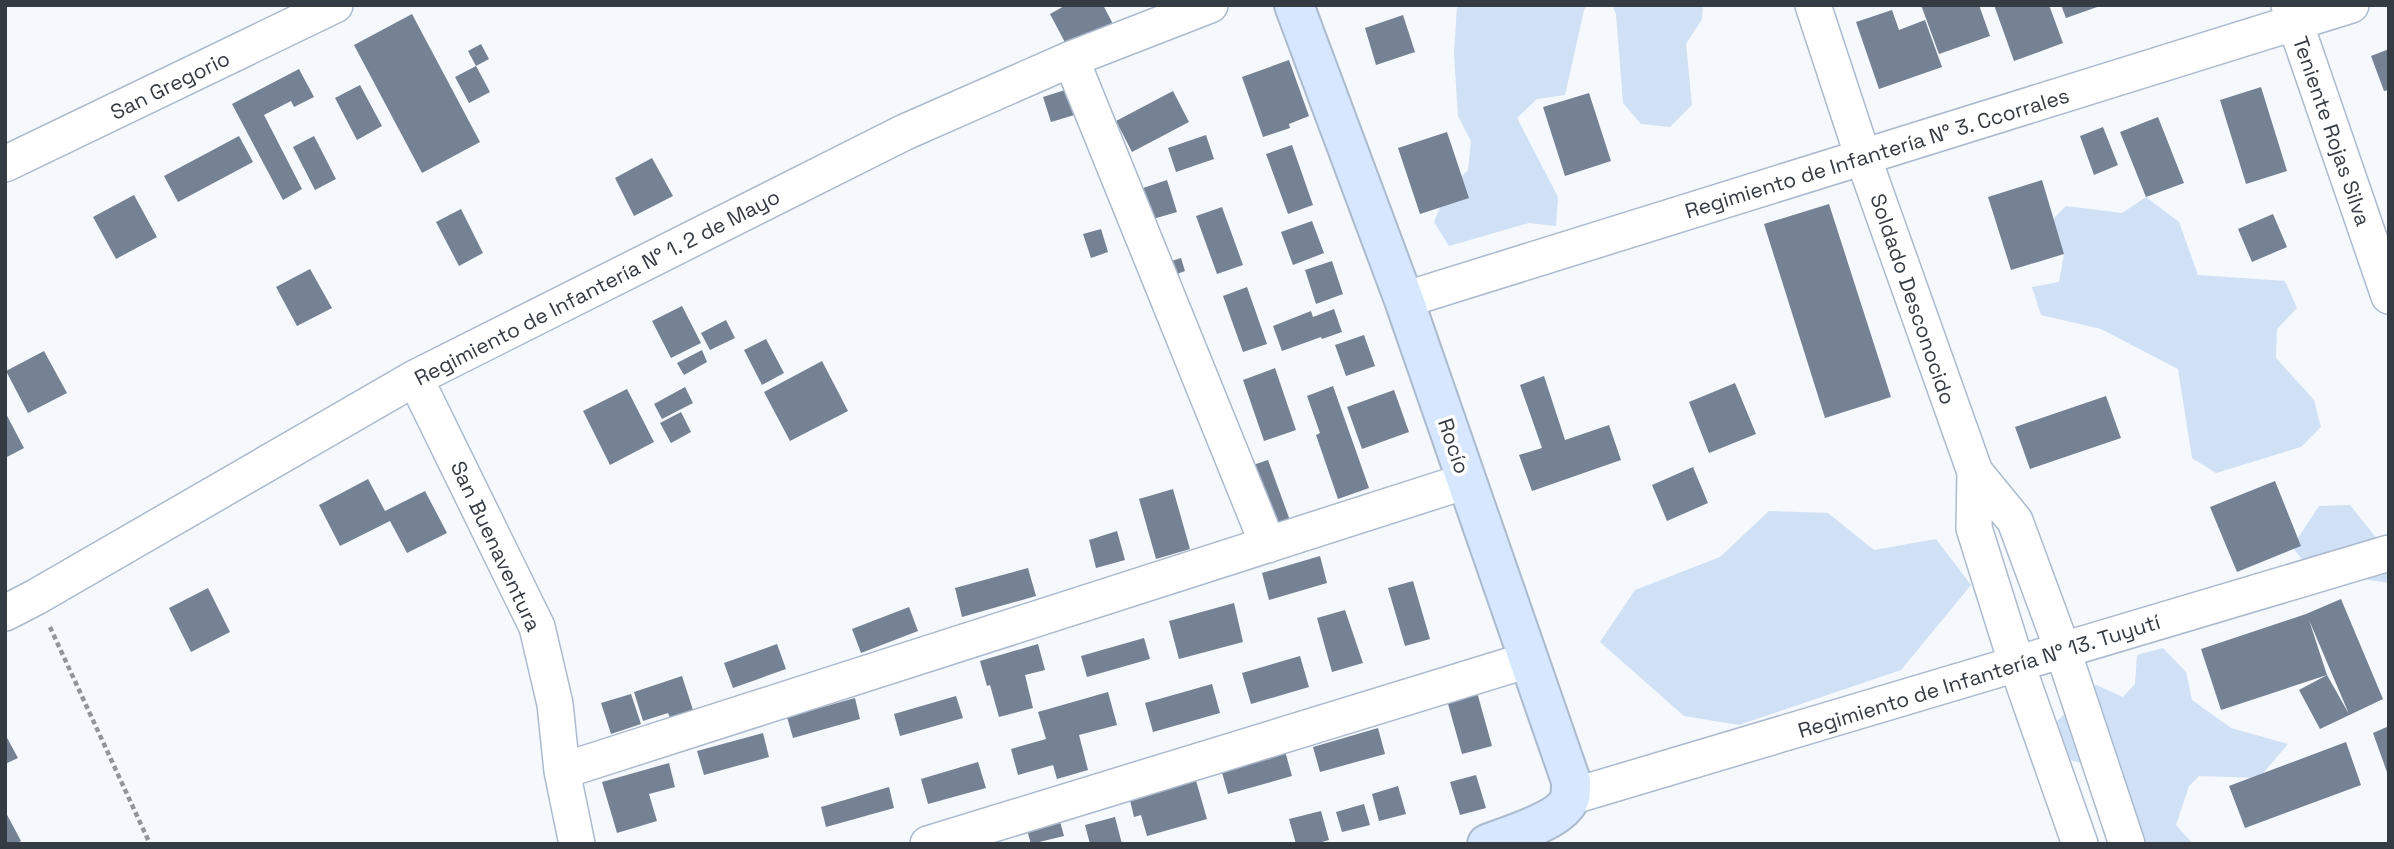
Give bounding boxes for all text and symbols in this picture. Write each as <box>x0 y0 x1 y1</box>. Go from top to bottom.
street label: Teniente Rojas Silva <box>2287 33 2377 229</box>
street label: San Gregorio <box>106 44 234 126</box>
street label: Regimiento de Infantería N° 3. Ccorrales <box>1682 82 2072 224</box>
street label: Regimiento de Infantería N° 1. 2 de Mayo <box>410 183 784 391</box>
street label: Soldado Desconocido <box>1864 190 1962 408</box>
street label: Rocío <box>1432 415 1476 477</box>
street label: San Buenaventura <box>445 457 547 635</box>
street label: Regimiento de Infantería N° 13. Tuyutí <box>1794 608 2164 744</box>

